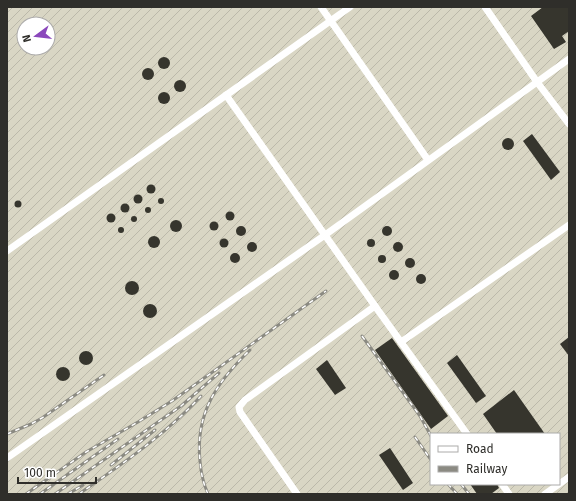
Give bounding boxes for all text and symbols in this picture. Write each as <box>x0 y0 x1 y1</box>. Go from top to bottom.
north arrow <box>16 16 56 56</box>
text: N <box>20 33 34 44</box>
legend <box>430 433 560 485</box>
text: Road <box>466 442 494 456</box>
scale bar <box>18 459 96 485</box>
text: Railway <box>466 462 507 476</box>
text: 100 m <box>24 466 56 480</box>

